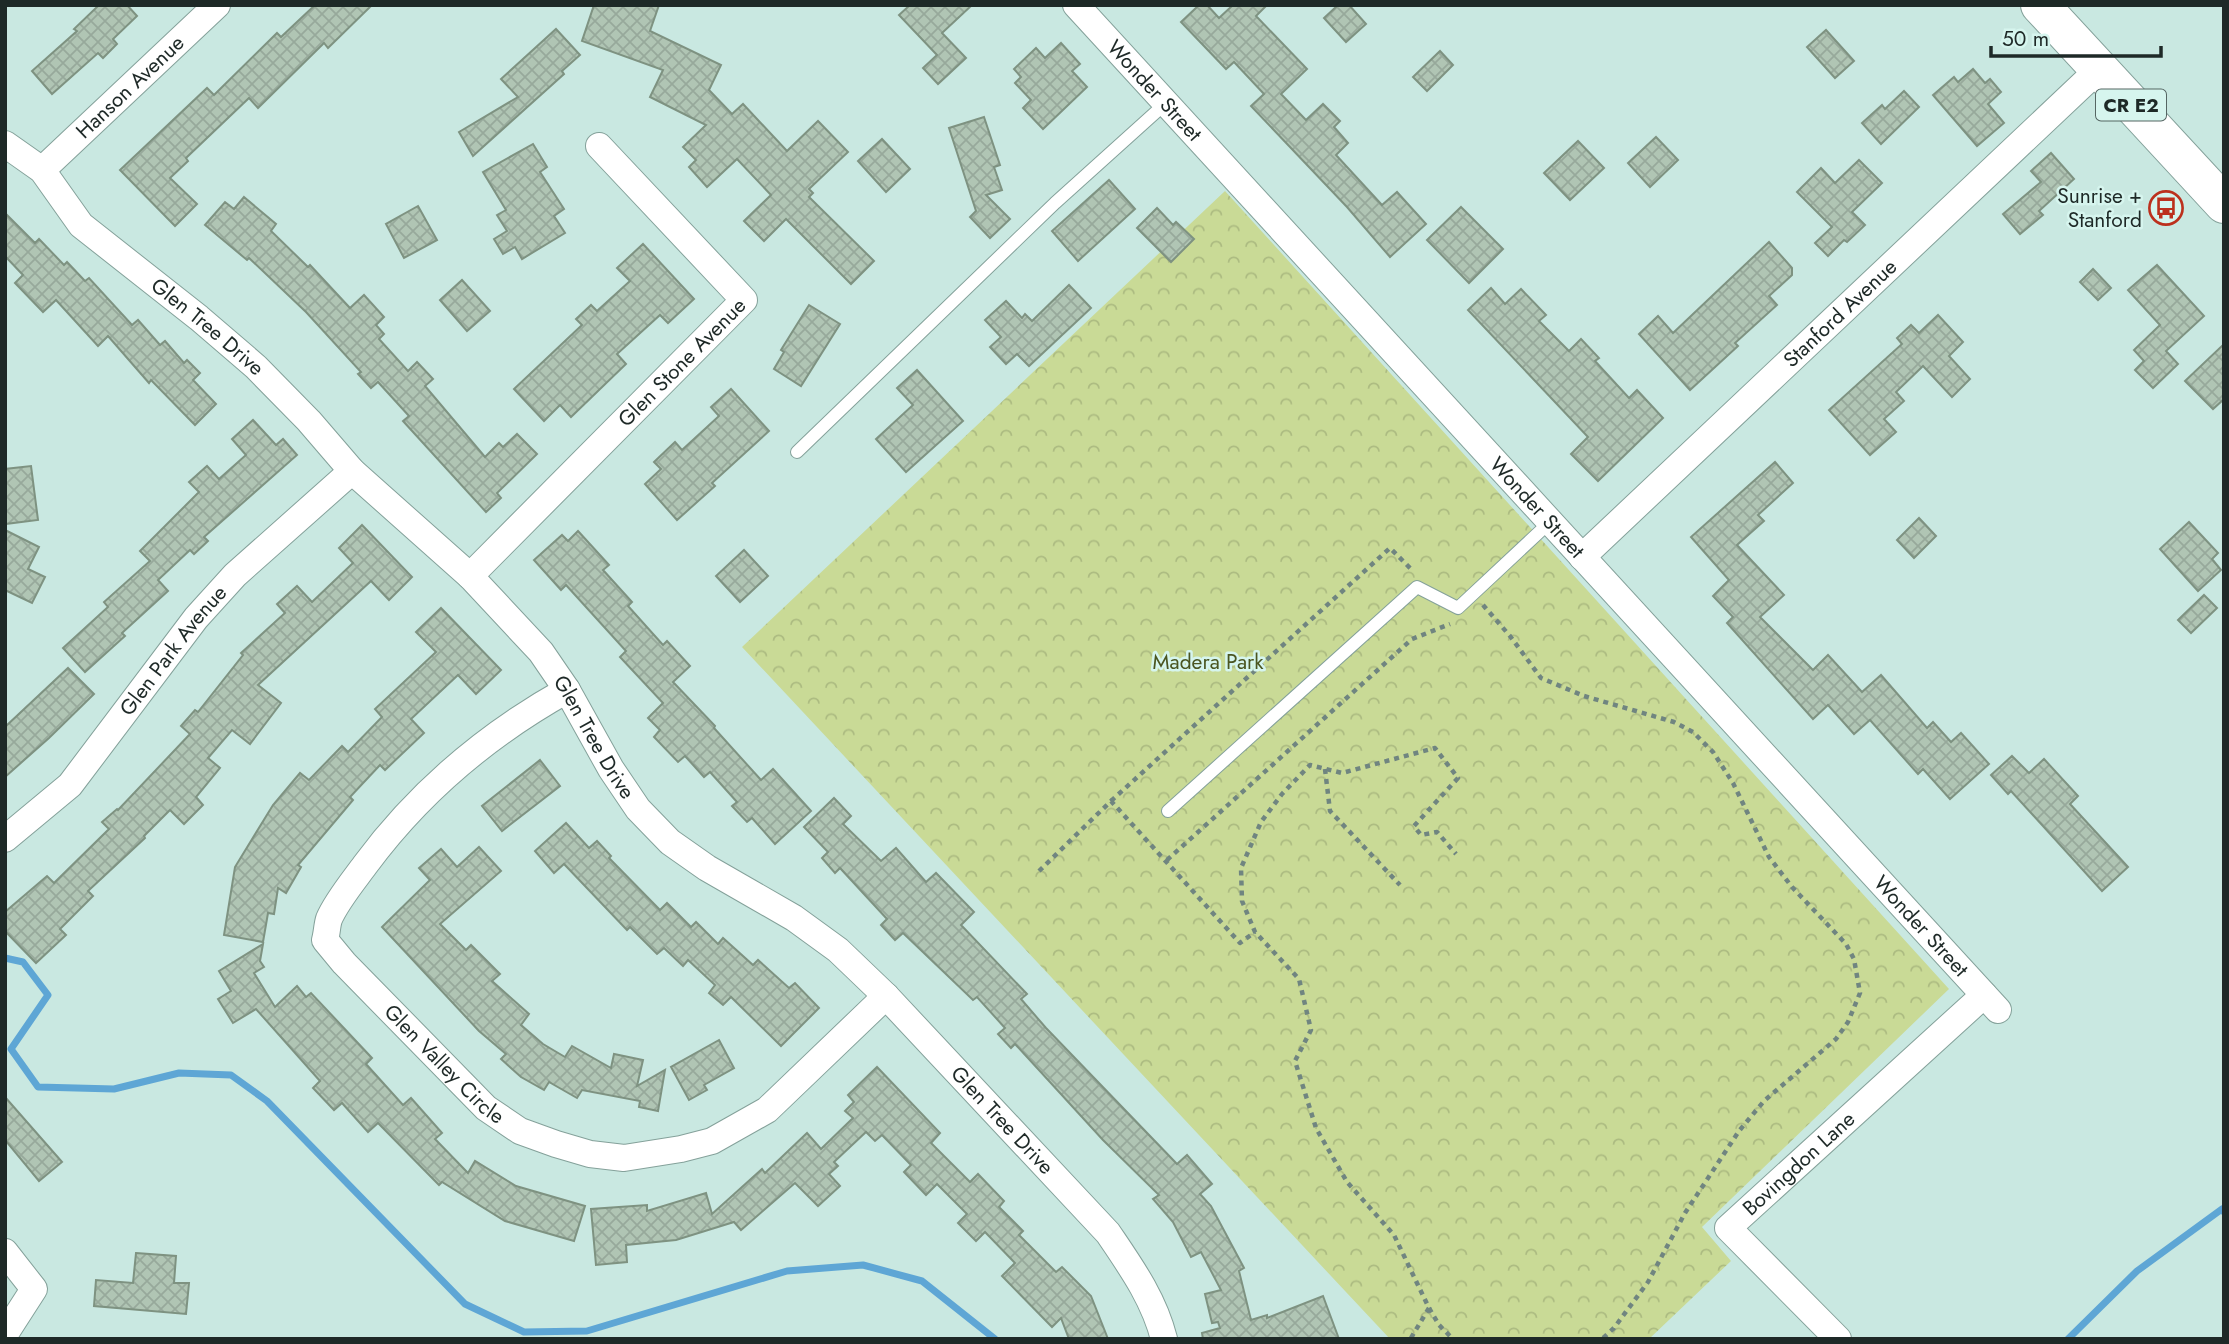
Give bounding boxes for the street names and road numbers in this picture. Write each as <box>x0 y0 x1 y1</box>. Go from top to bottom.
street label: Hanson Avenue <box>69 28 191 146</box>
street label: Wonder Street <box>1100 33 1209 148</box>
road number: CR E2 <box>2096 90 2166 120</box>
street label: Stanford Avenue <box>1777 252 1904 374</box>
street label: Glen Tree Drive <box>145 271 271 382</box>
street label: Glen Stone Avenue <box>611 291 753 434</box>
street label: Wonder Street <box>1483 450 1591 565</box>
street label: Glen Park Avenue <box>112 578 234 722</box>
street label: Glen Tree Drive <box>546 669 642 805</box>
street label: Wonder Street <box>1867 869 1975 983</box>
street label: Glen Valley Circle <box>377 997 510 1131</box>
street label: Glen Tree Drive <box>944 1059 1061 1181</box>
street label: Bovingdon Lane <box>1736 1104 1862 1223</box>

